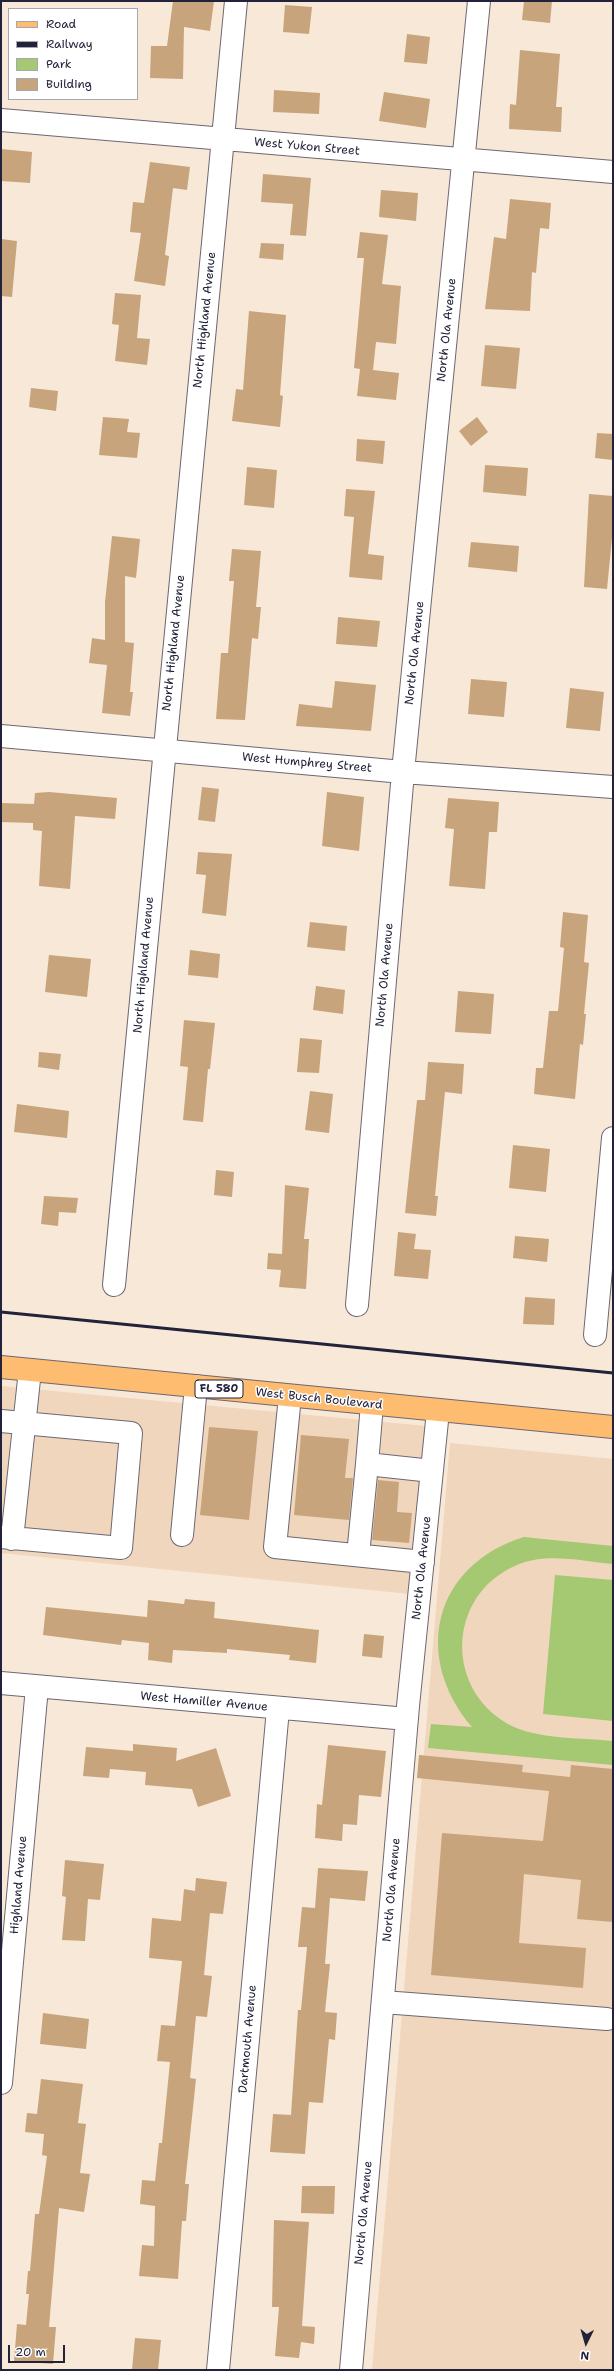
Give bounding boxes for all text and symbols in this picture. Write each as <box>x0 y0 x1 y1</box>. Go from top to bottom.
legend <box>8 8 138 100</box>
text: Road <box>46 16 76 32</box>
text: Railway <box>46 36 93 52</box>
text: Park <box>46 56 72 72</box>
text: Building <box>46 76 92 92</box>
street label: West Yukon Street <box>253 135 361 159</box>
street label: North Highland Avenue <box>191 251 219 389</box>
street label: North Ola Avenue <box>434 277 460 383</box>
street label: North Highland Avenue <box>160 574 188 712</box>
street label: North Ola Avenue <box>402 600 428 706</box>
street label: West Humphrey Street <box>241 750 373 776</box>
street label: North Highland Avenue <box>131 896 157 1034</box>
street label: North Ola Avenue <box>373 922 397 1028</box>
road number: FL 580 <box>195 1380 243 1398</box>
street label: West Busch Boulevard <box>255 1385 383 1413</box>
street label: North Ola Avenue <box>409 1515 435 1621</box>
street label: West Hamiller Avenue <box>140 1689 268 1715</box>
street label: Highland Avenue <box>8 1835 30 1935</box>
street label: North Ola Avenue <box>380 1837 404 1943</box>
street label: Dartmouth Avenue <box>236 1984 260 2094</box>
street label: North Ola Avenue <box>352 2160 376 2266</box>
north arrow <box>566 2323 606 2363</box>
scale bar <box>10 2337 67 2363</box>
text: 20 m <box>15 2344 46 2360</box>
text: N <box>580 2348 590 2363</box>

